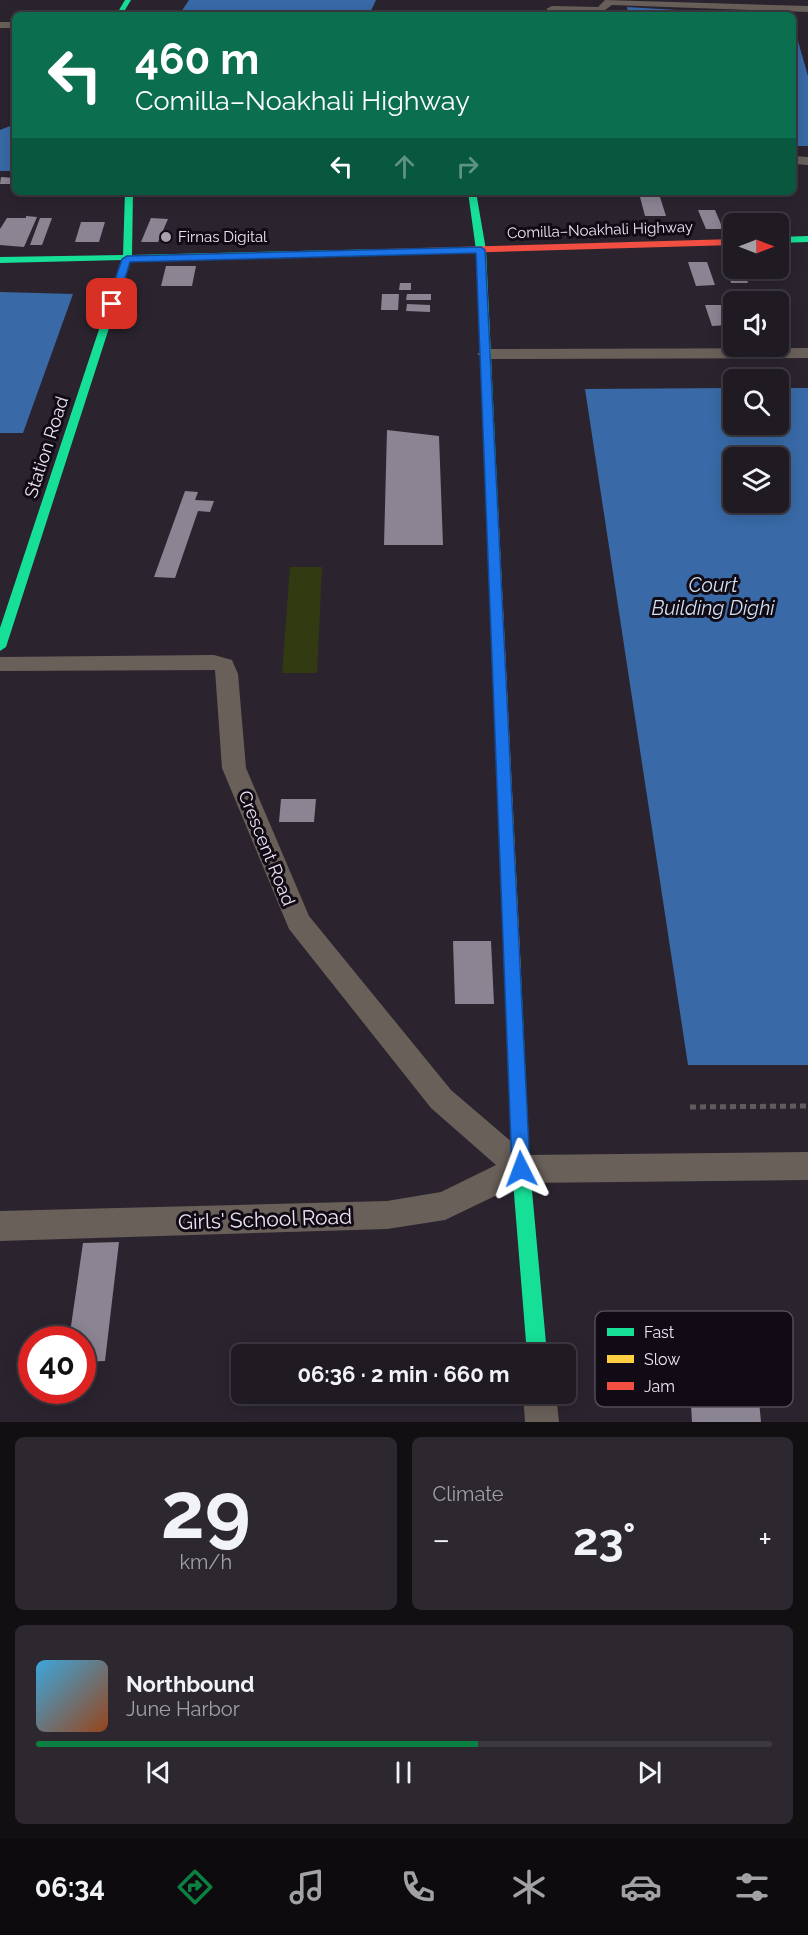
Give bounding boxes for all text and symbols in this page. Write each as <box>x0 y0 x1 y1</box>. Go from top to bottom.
text: 460 m <box>135 35 259 84</box>
icon: left <box>36 36 114 114</box>
text: Comilla–Noakhali Highway <box>135 85 470 116</box>
icon: left <box>325 150 358 183</box>
icon: ahead <box>388 150 421 183</box>
icon: right <box>451 150 484 183</box>
north arrow <box>723 213 789 279</box>
map controls <box>723 213 789 513</box>
street label: Comilla–Noakhali Highway <box>507 218 693 242</box>
place label: Firnas Digital <box>178 228 268 246</box>
marker: Firnas Digital <box>159 230 173 244</box>
pin <box>86 278 137 329</box>
icon: arrive <box>95 287 128 320</box>
button: sound <box>723 291 789 357</box>
button: search <box>723 369 789 435</box>
street label: Station Road <box>20 394 72 500</box>
button: layers <box>723 447 789 513</box>
water label: Court Building Dighi <box>651 573 775 620</box>
street label: Crescent Road <box>234 787 300 909</box>
position arrow <box>489 1137 553 1201</box>
street label: Girls' School Road <box>178 1203 352 1235</box>
legend <box>595 1311 793 1407</box>
text: Fast <box>644 1323 675 1342</box>
speed limit sign: 40 <box>18 1326 96 1404</box>
text: Slow <box>644 1350 680 1369</box>
text: 06:36 · 2 min · 660 m <box>298 1361 510 1387</box>
text: Jam <box>644 1377 675 1396</box>
text: 29 <box>161 1465 251 1556</box>
text: Climate <box>433 1482 504 1506</box>
text: 23° <box>573 1513 636 1566</box>
text: − <box>433 1520 450 1559</box>
text: + <box>758 1520 772 1559</box>
text: km/h <box>179 1550 232 1574</box>
text: Northbound <box>126 1671 255 1697</box>
text: June Harbor <box>126 1697 240 1721</box>
icon: previous <box>142 1756 175 1789</box>
icon: pause <box>387 1756 420 1789</box>
icon: next <box>633 1756 666 1789</box>
icon: directions <box>174 1866 216 1908</box>
icon: music <box>286 1866 328 1908</box>
icon: phone <box>397 1866 439 1908</box>
icon: climate <box>508 1866 550 1908</box>
icon: car <box>620 1866 662 1908</box>
icon: filters <box>731 1866 773 1908</box>
text: 06:34 <box>35 1872 105 1903</box>

